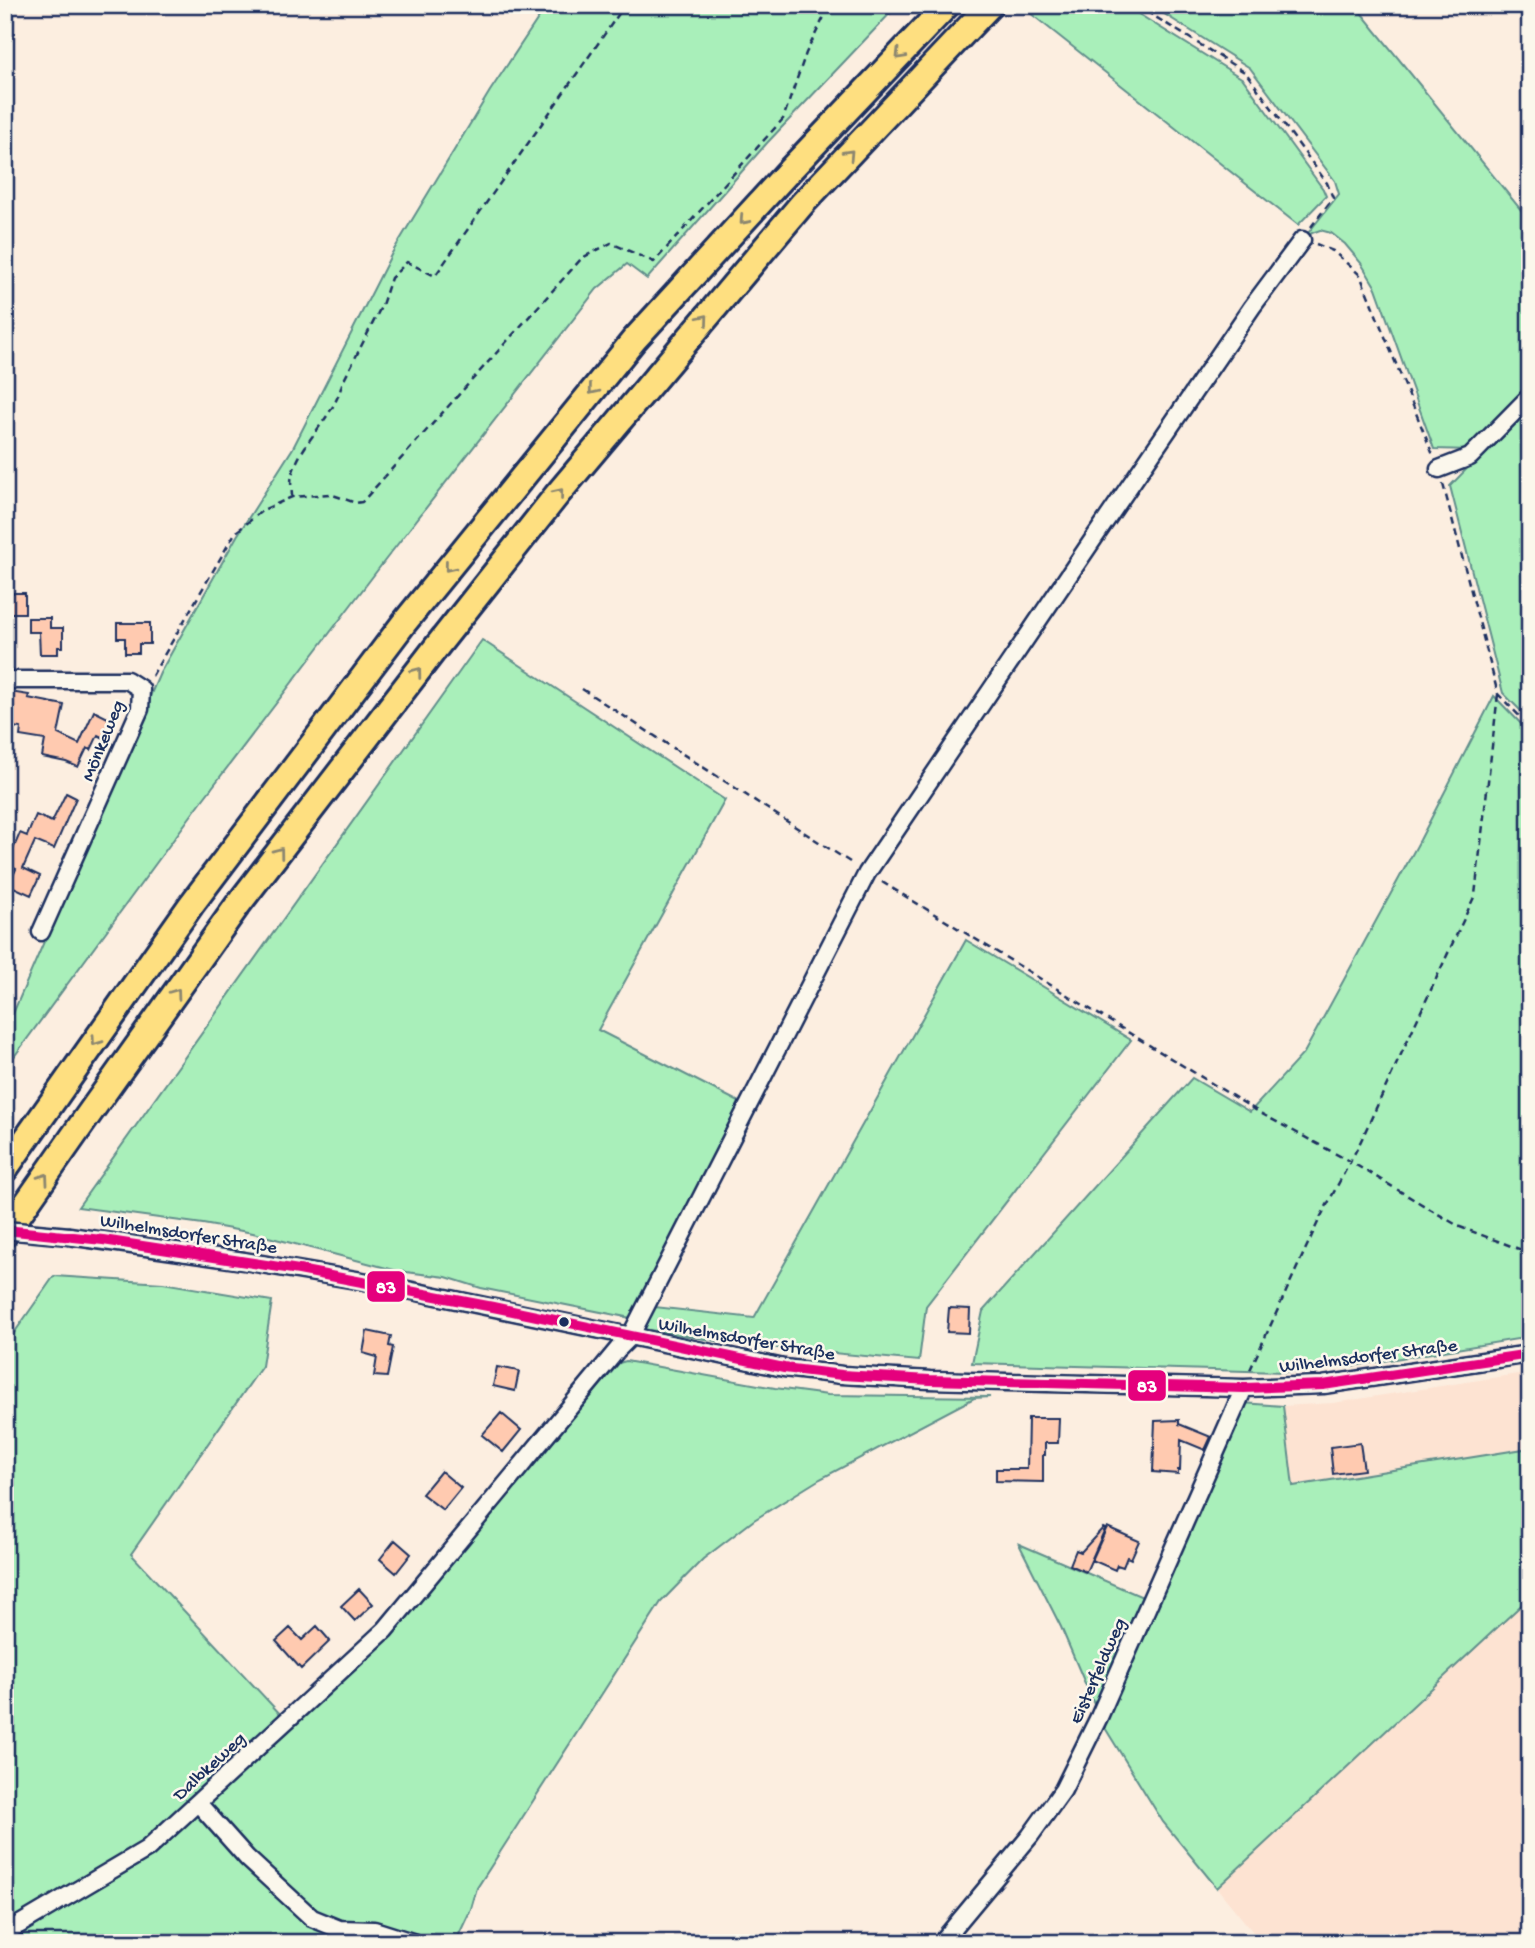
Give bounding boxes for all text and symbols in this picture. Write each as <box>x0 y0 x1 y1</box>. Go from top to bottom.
one-way arrow <box>895 46 908 59</box>
one-way arrow <box>841 149 853 162</box>
one-way arrow <box>739 212 752 225</box>
one-way arrow <box>696 314 708 327</box>
one-way arrow <box>589 382 601 395</box>
one-way arrow <box>550 489 563 501</box>
one-way arrow <box>445 558 457 571</box>
one-way arrow <box>409 667 422 679</box>
street label: Mönkeweg <box>78 697 131 785</box>
one-way arrow <box>270 848 283 860</box>
one-way arrow <box>168 988 180 1001</box>
one-way arrow <box>92 1033 104 1046</box>
one-way arrow <box>36 1173 48 1186</box>
street label: Wilhelmsdorfer Straße <box>98 1210 279 1261</box>
line badge: 83 <box>366 1270 406 1303</box>
text: 83 <box>376 1278 396 1301</box>
street label: Wilhelmsdorfer Straße <box>656 1314 837 1367</box>
unlabelled marker <box>557 1315 571 1329</box>
street label: Wilhelmsdorfer Straße <box>1278 1335 1459 1380</box>
line badge: 83 <box>1127 1369 1167 1402</box>
text: 83 <box>1137 1377 1157 1400</box>
street label: Eisterfeldweg <box>1066 1615 1133 1728</box>
street label: Dalbkeweg <box>168 1728 252 1808</box>

